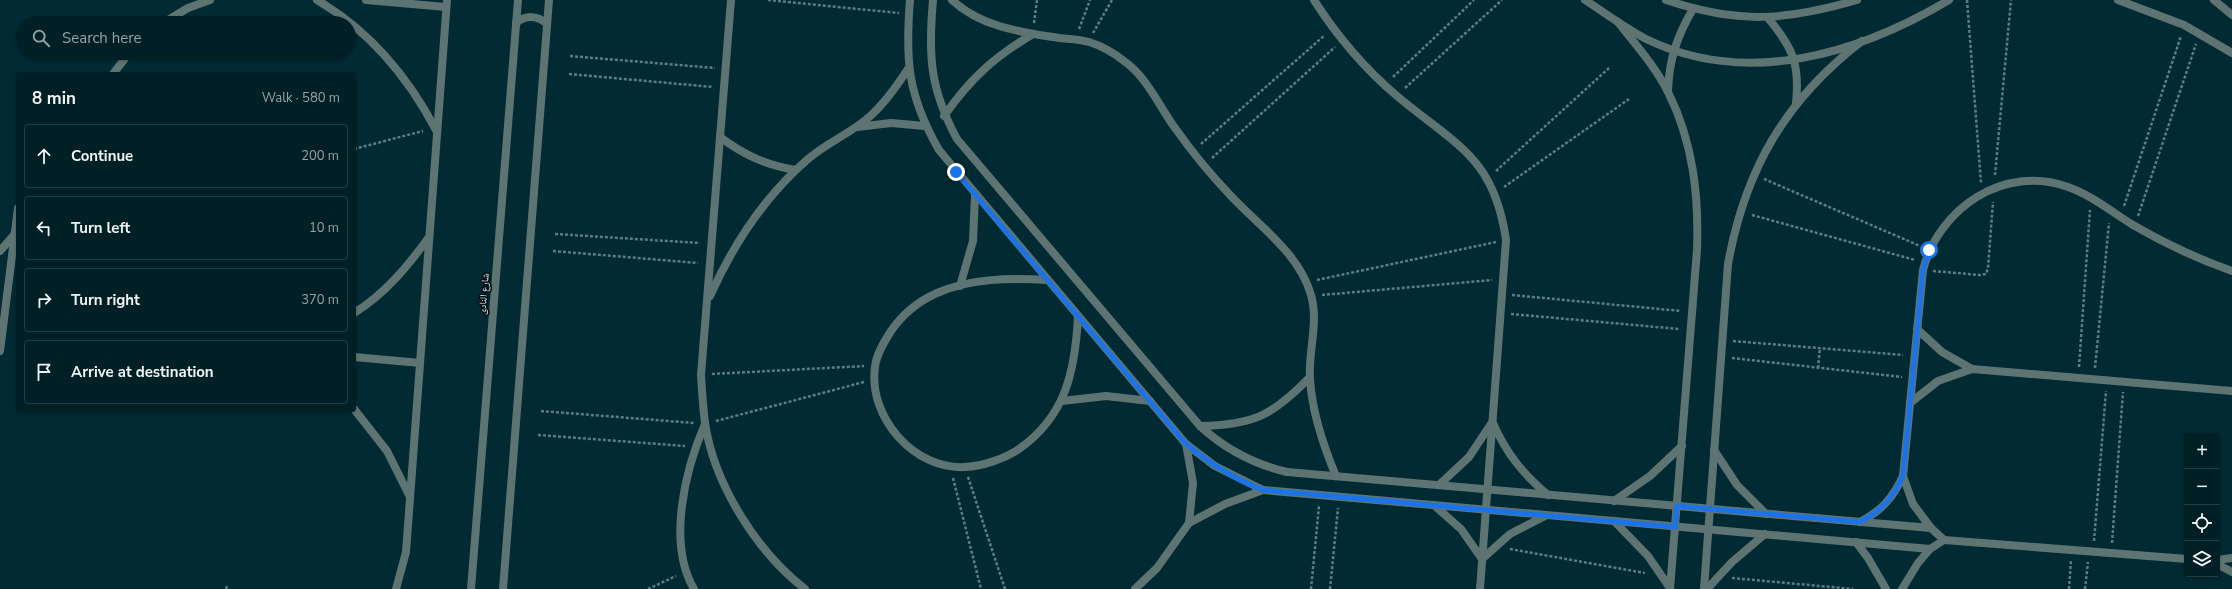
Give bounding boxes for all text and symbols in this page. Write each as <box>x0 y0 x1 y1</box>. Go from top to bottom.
search box <box>16 16 356 60</box>
icon: search <box>30 27 52 49</box>
text: Search here <box>62 28 142 48</box>
text: 8 min <box>32 87 76 110</box>
text: Walk · 580 m <box>262 89 340 107</box>
icon: ahead <box>33 145 55 167</box>
text: Continue <box>71 146 133 166</box>
text: 200 m <box>301 147 339 165</box>
route end <box>947 163 965 181</box>
icon: left <box>33 217 55 239</box>
text: Turn left <box>71 218 130 238</box>
text: 10 m <box>309 219 339 237</box>
route start <box>1920 241 1938 259</box>
street label: شارع النادى <box>475 272 493 315</box>
icon: right <box>33 289 55 311</box>
text: Turn right <box>71 290 140 310</box>
text: 370 m <box>301 291 339 309</box>
icon: arrive <box>33 361 55 383</box>
text: Arrive at destination <box>71 362 214 382</box>
map controls <box>2184 433 2220 577</box>
button: + <box>2184 433 2220 469</box>
button: − <box>2184 469 2220 505</box>
button: locate <box>2184 505 2220 541</box>
button: layers <box>2184 541 2220 577</box>

